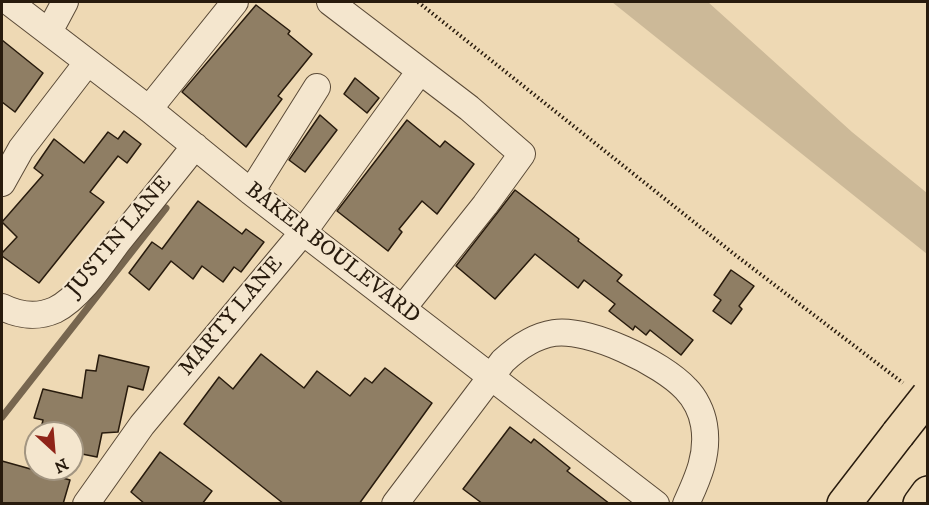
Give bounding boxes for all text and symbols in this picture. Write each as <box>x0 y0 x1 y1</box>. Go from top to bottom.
street label: JUSTIN LANE <box>62 171 178 303</box>
street label: BAKER BOULEVARD <box>239 178 425 330</box>
street label: MARTY LANE <box>174 252 290 382</box>
north arrow <box>24 421 84 481</box>
text: N <box>51 454 71 477</box>

